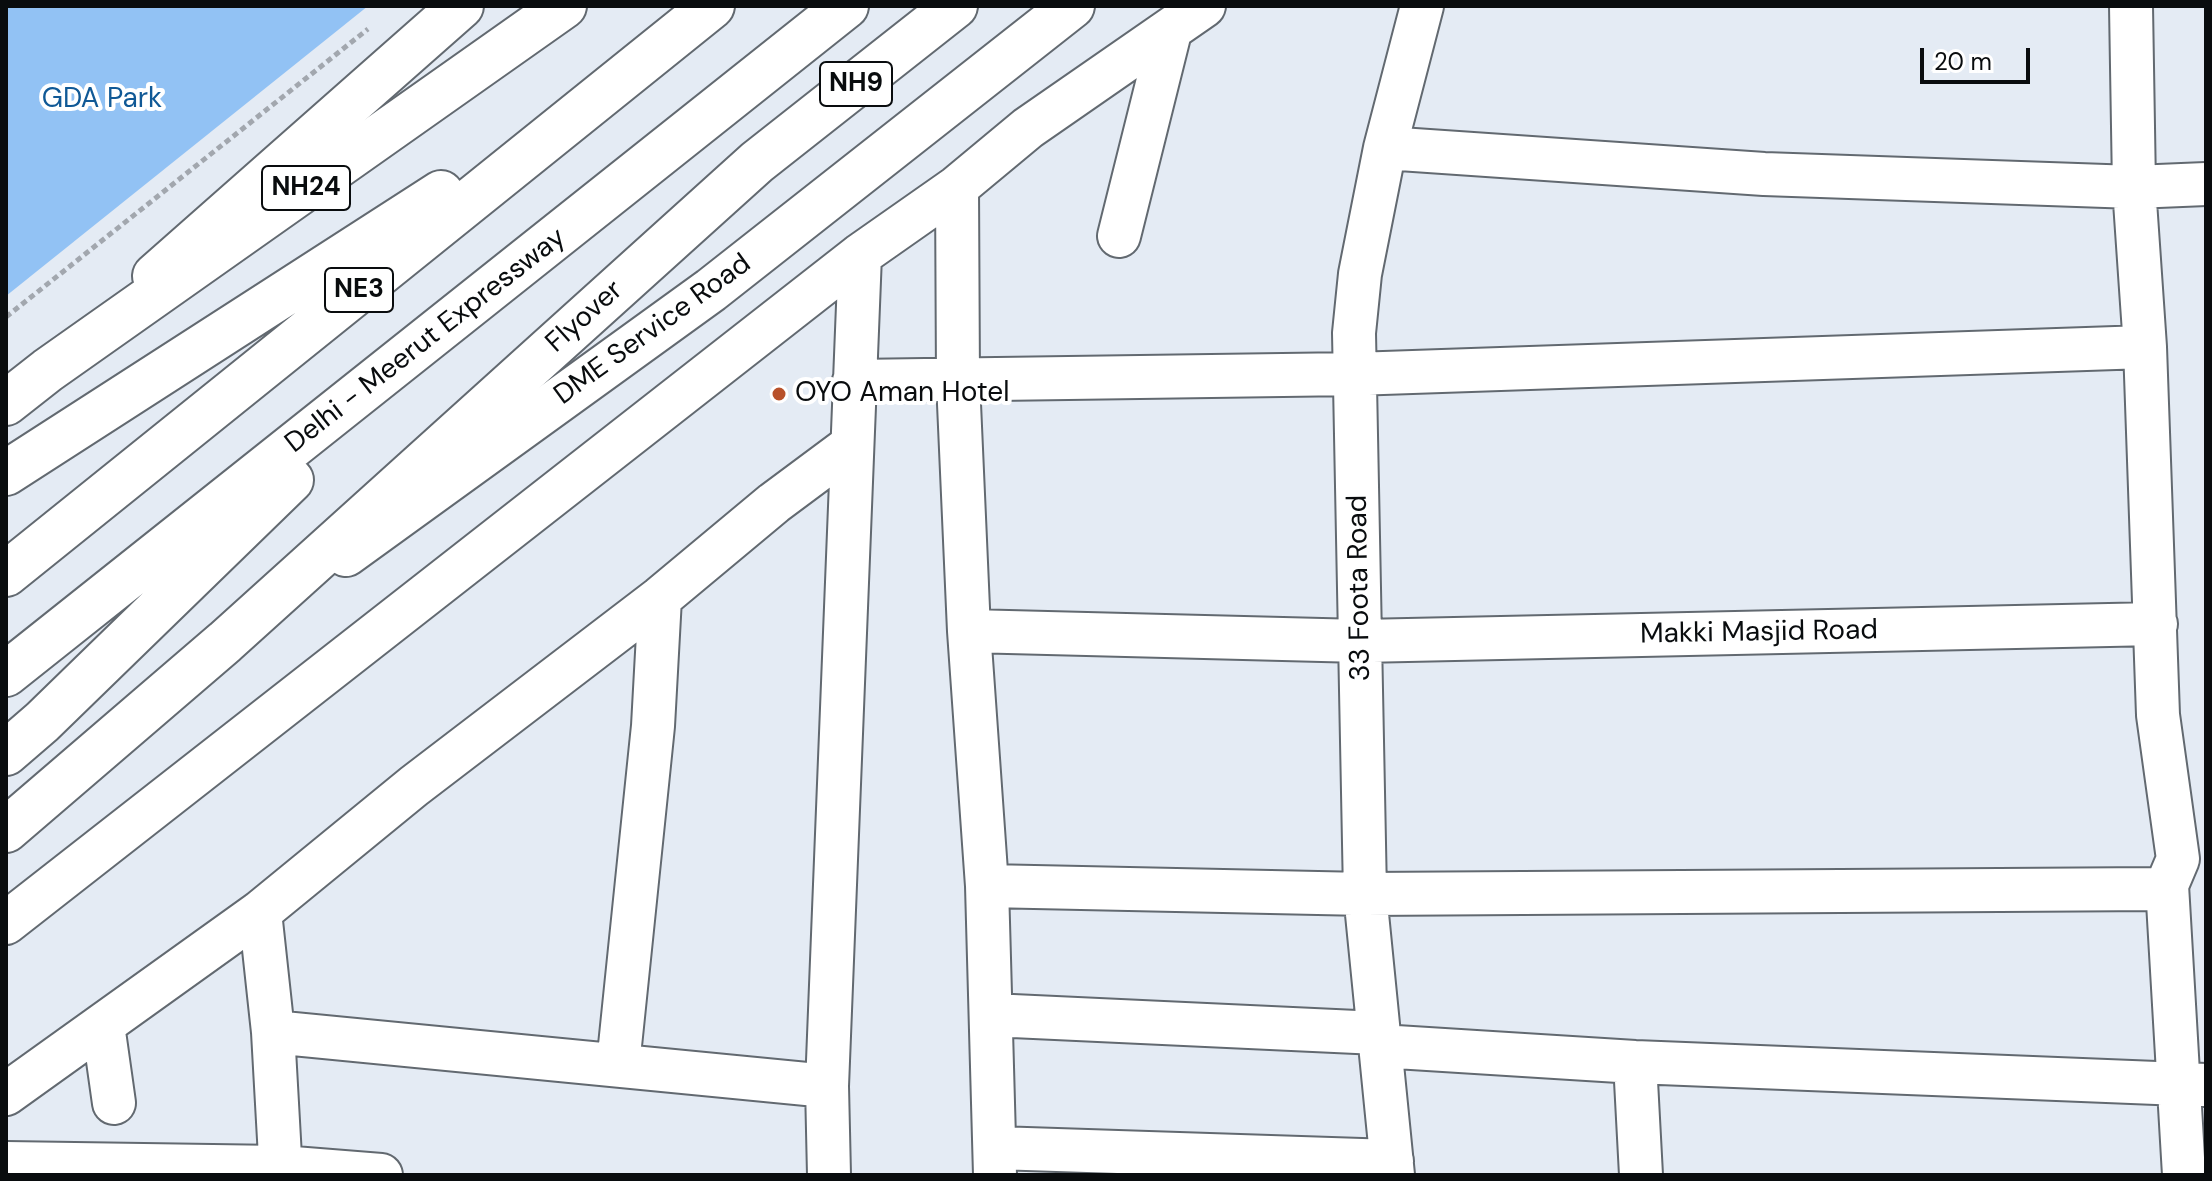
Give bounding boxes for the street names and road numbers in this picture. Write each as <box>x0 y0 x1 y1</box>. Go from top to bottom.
road number: NH9 <box>820 62 892 106</box>
road number: NH24 <box>262 166 350 210</box>
street label: Delhi - Meerut Expressway <box>279 221 573 461</box>
street label: DME Service Road <box>548 247 758 413</box>
road number: NE3 <box>325 268 393 312</box>
street label: Flyover <box>540 274 630 360</box>
street label: 33 Foota Road <box>1342 495 1378 681</box>
street label: Makki Masjid Road <box>1640 614 1878 652</box>

